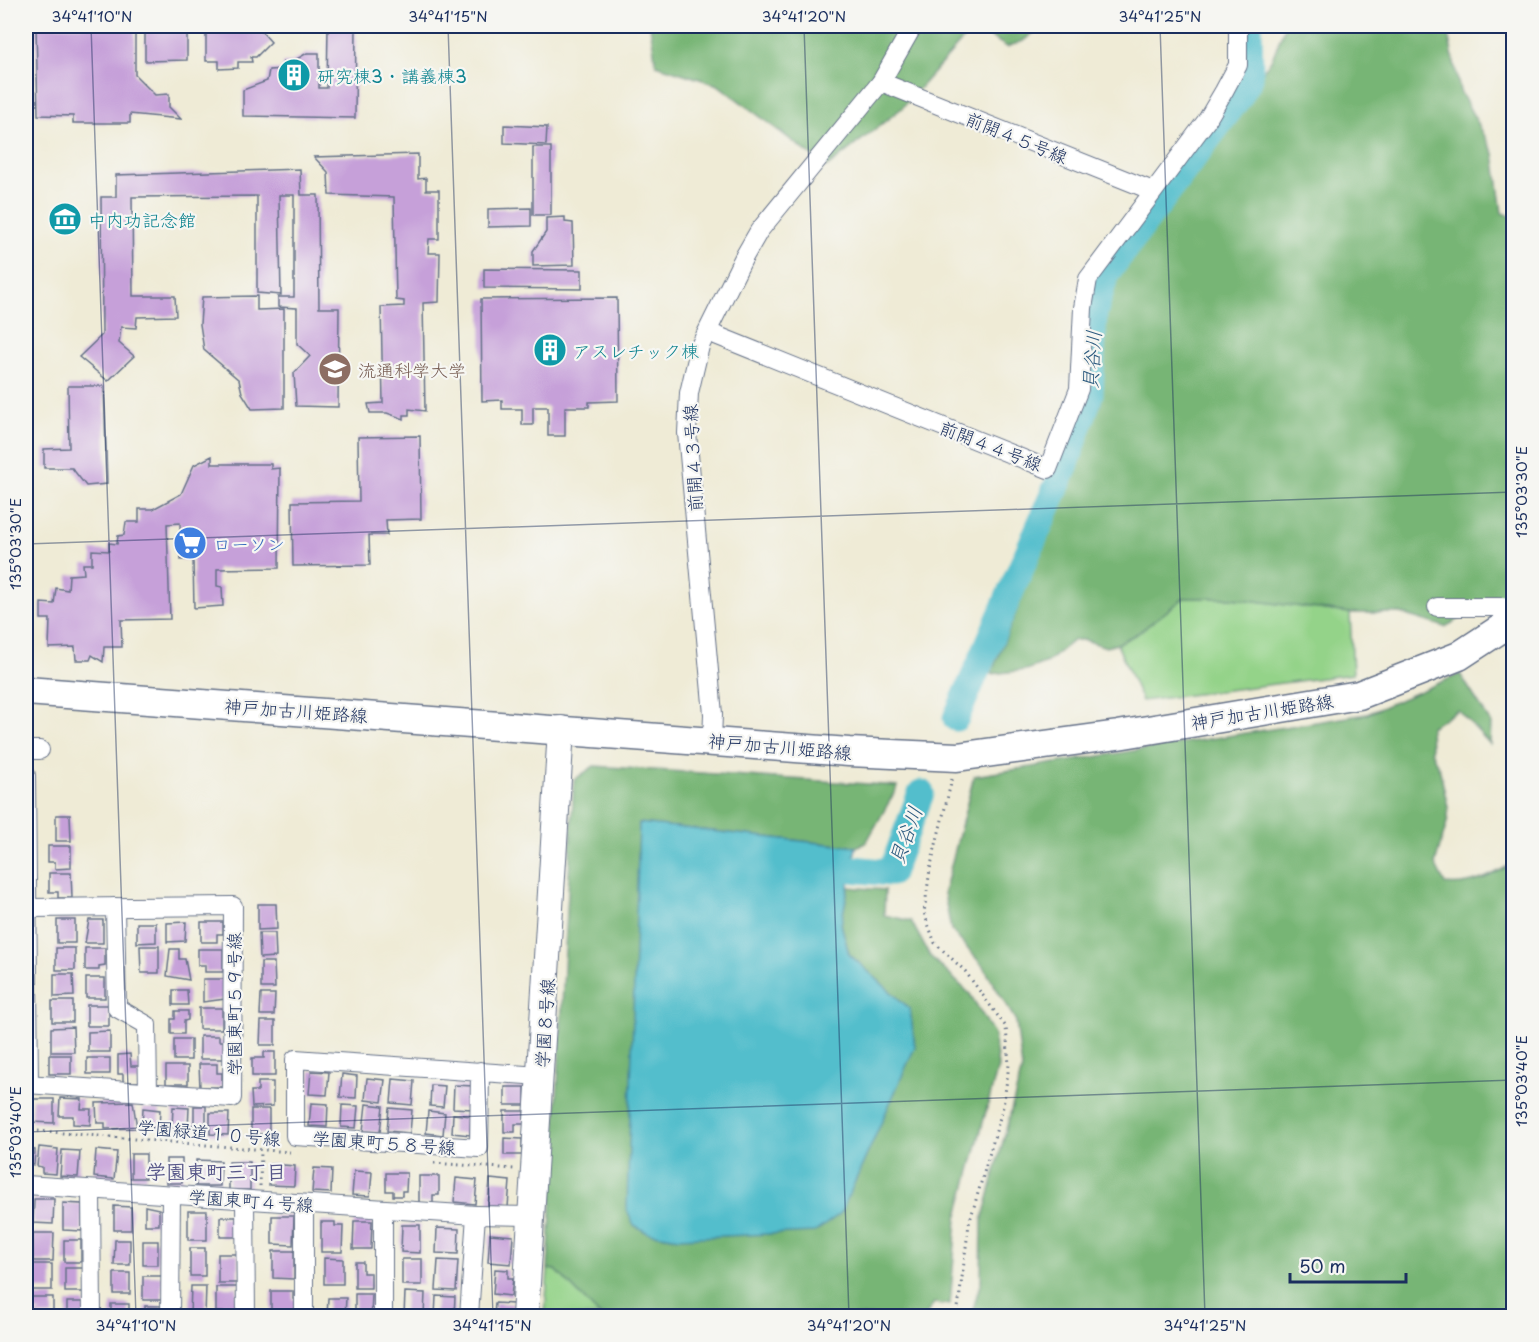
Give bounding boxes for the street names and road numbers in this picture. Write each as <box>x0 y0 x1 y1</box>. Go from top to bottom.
street label: 前開４５号線 <box>962 104 1072 170</box>
street label: 前開４３号線 <box>676 403 708 513</box>
street label: 前開４４号線 <box>936 413 1046 477</box>
street label: 神戸加古川姫路線 <box>1189 686 1335 736</box>
street label: 神戸加古川姫路線 <box>223 692 369 728</box>
street label: 神戸加古川姫路線 <box>707 726 853 766</box>
street label: 学園東町５９号線 <box>220 932 247 1076</box>
street label: 学園８号線 <box>527 977 561 1069</box>
street label: 学園緑道１０号線 <box>136 1112 282 1152</box>
street label: 学園東町５８号線 <box>311 1124 457 1160</box>
street label: 学園東町４号線 <box>187 1182 315 1218</box>

